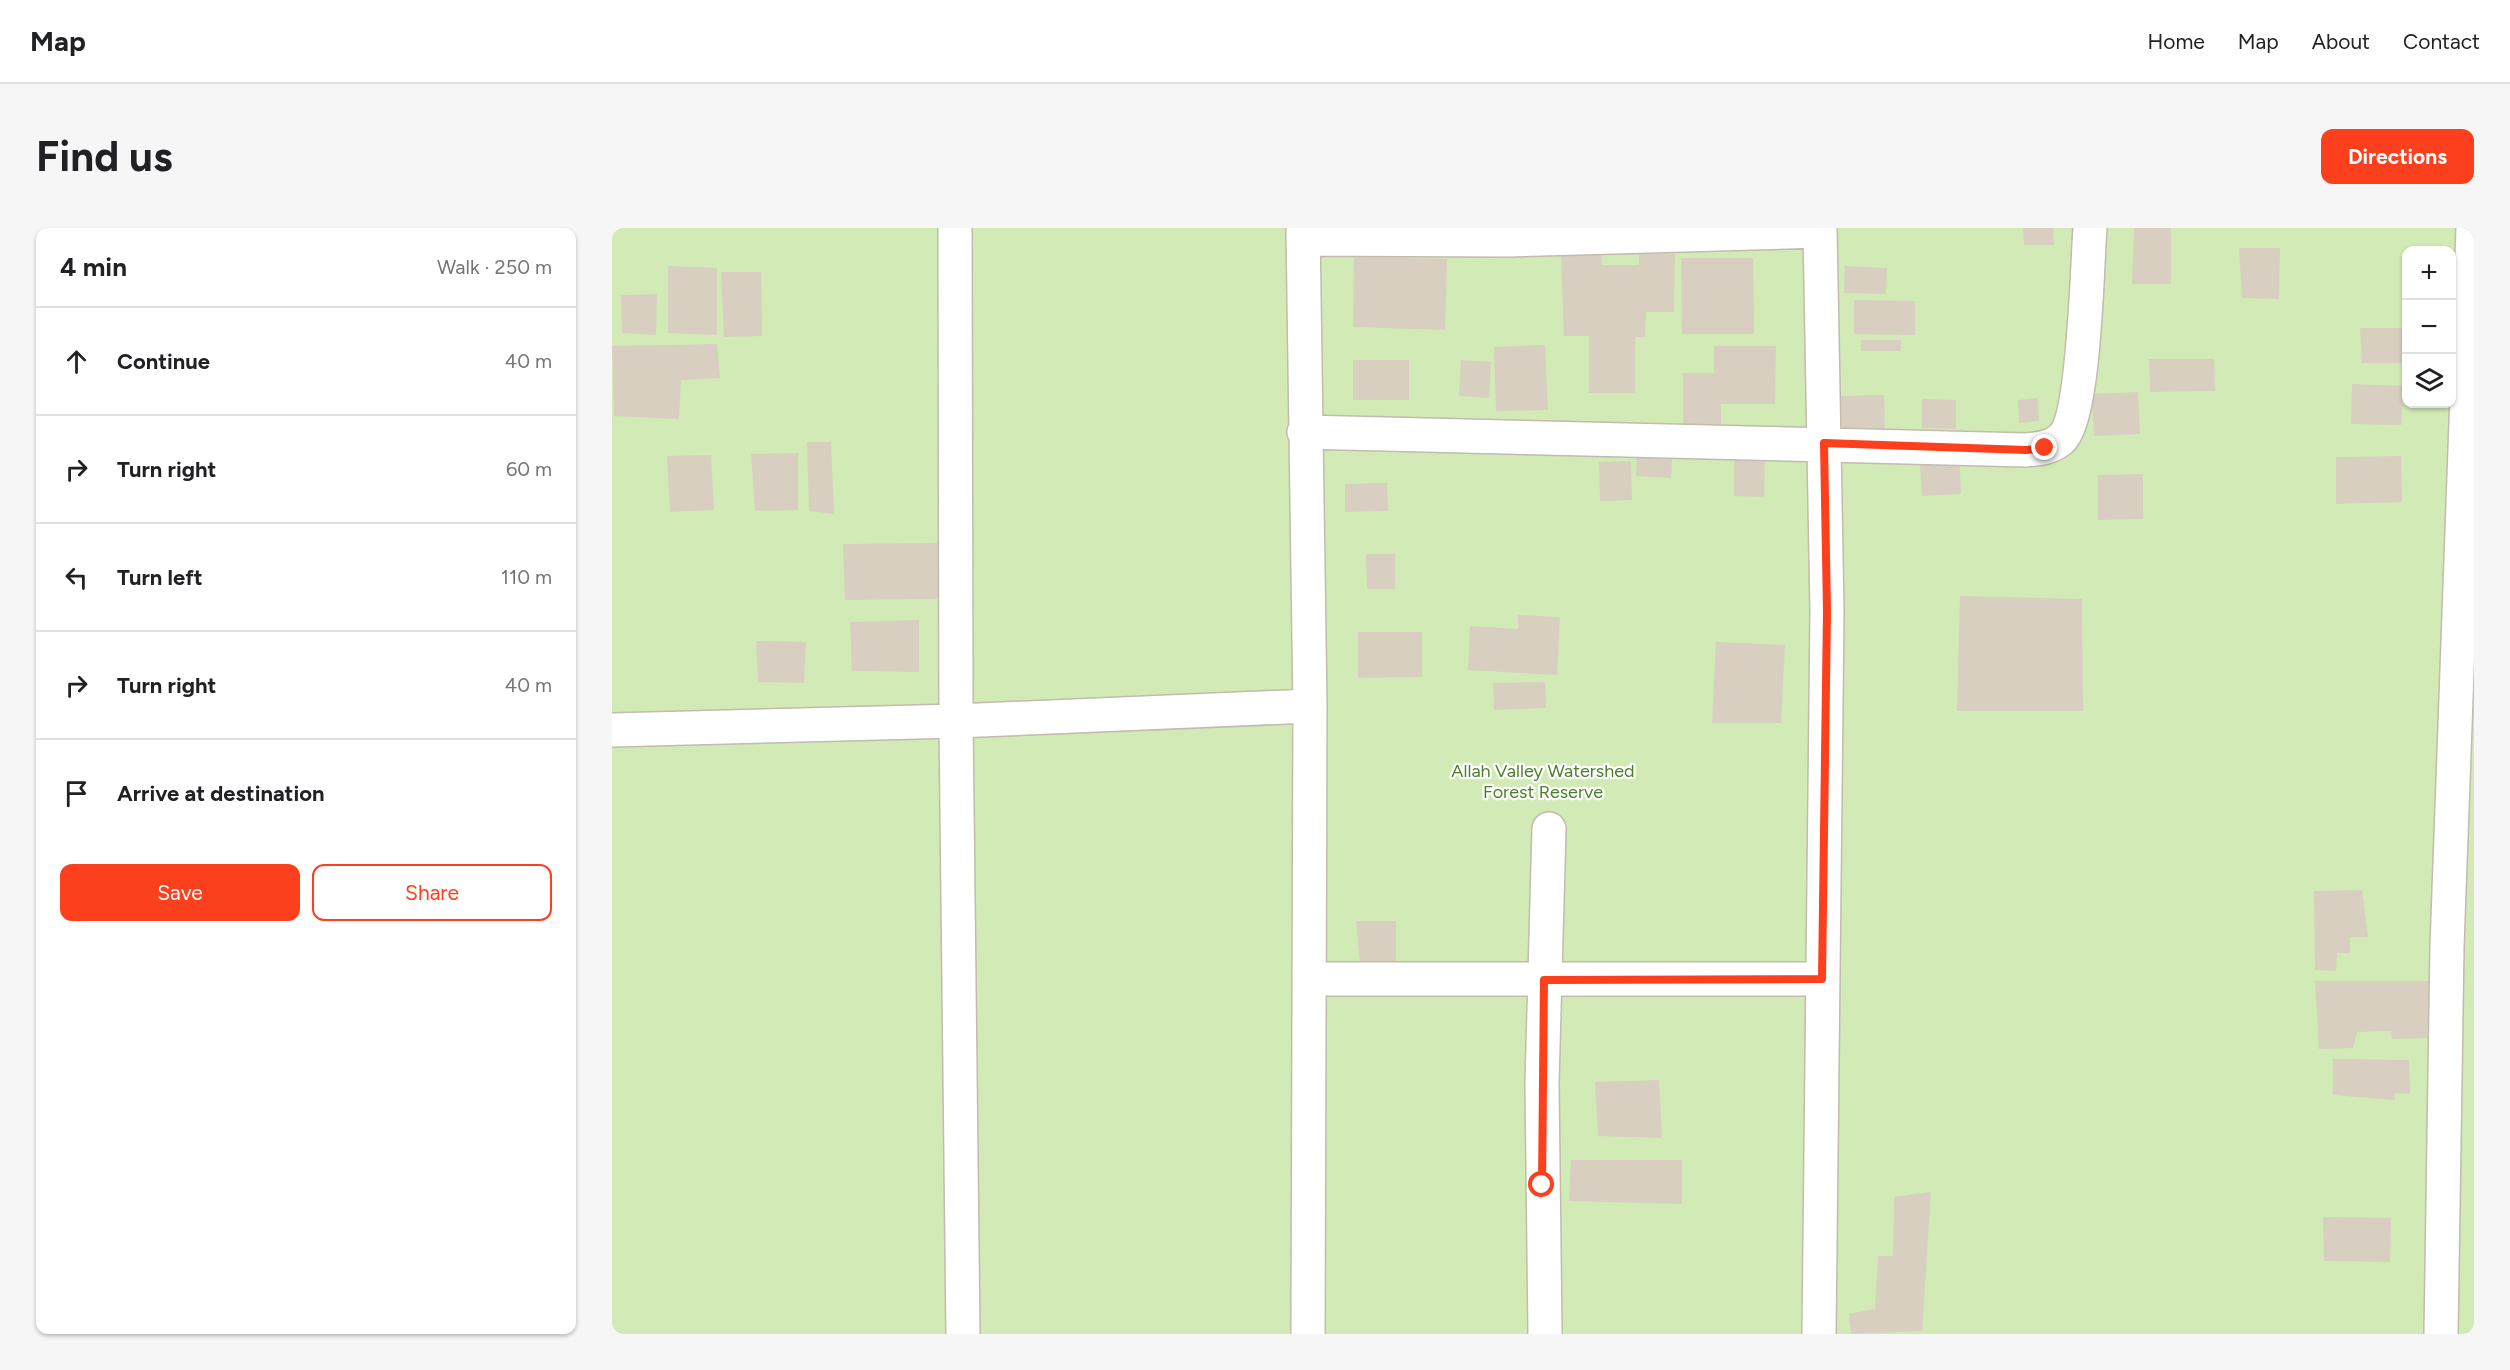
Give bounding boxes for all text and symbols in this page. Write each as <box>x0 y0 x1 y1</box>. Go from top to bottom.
text: Map <box>30 24 86 58</box>
text: Home <box>2148 29 2205 54</box>
text: Map <box>2238 29 2279 54</box>
text: About <box>2312 29 2370 54</box>
text: Contact <box>2403 29 2480 54</box>
button: Directions <box>2321 129 2474 184</box>
text: Find us <box>36 131 173 182</box>
map controls <box>2402 246 2456 408</box>
button: + <box>2402 246 2456 300</box>
text: 4 min <box>60 251 127 283</box>
text: Walk · 250 m <box>437 255 552 279</box>
button: − <box>2402 300 2456 354</box>
icon: ahead <box>60 345 93 378</box>
text: Continue <box>117 348 210 375</box>
text: 40 m <box>505 349 552 373</box>
button: layers <box>2402 354 2456 408</box>
route end <box>2031 434 2057 460</box>
icon: right <box>60 453 93 486</box>
text: Turn right <box>117 456 216 483</box>
text: 60 m <box>506 457 552 481</box>
icon: left <box>60 561 93 594</box>
text: Turn left <box>117 564 203 591</box>
text: 110 m <box>501 565 552 589</box>
icon: right <box>60 669 93 702</box>
text: Turn right <box>117 672 216 699</box>
text: 40 m <box>505 673 552 697</box>
park label: Allah Valley Watershed Forest Reserve <box>1451 760 1635 803</box>
icon: arrive <box>60 777 93 810</box>
text: Arrive at destination <box>117 780 325 807</box>
button: Save <box>60 864 300 921</box>
button: Share <box>312 864 552 921</box>
route start <box>1528 1171 1554 1197</box>

